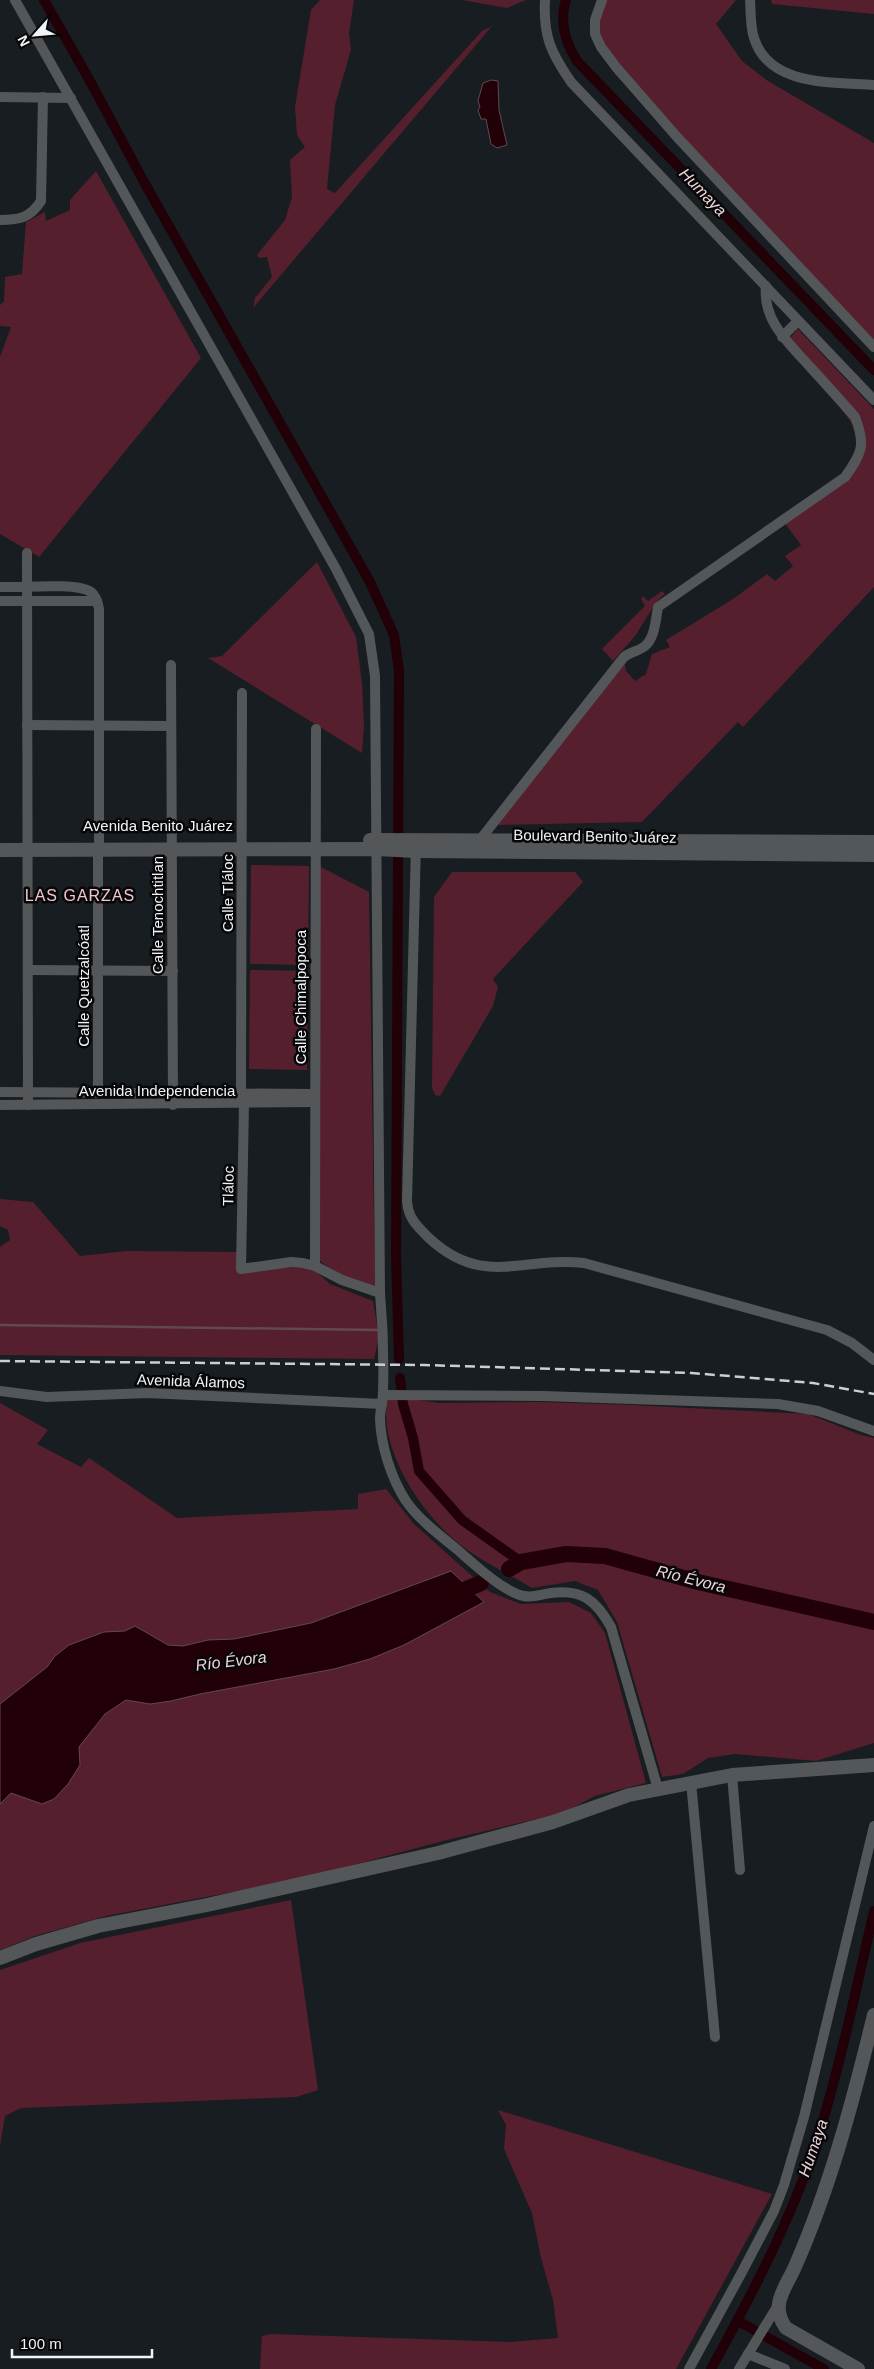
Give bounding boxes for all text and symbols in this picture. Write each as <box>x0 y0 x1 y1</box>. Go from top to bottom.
north arrow <box>10 10 60 60</box>
text: N <box>14 33 33 49</box>
water label: Humaya <box>676 165 730 219</box>
street label: Avenida Benito Juárez <box>83 817 233 834</box>
street label: Boulevard Benito Juárez <box>513 826 677 846</box>
street label: Calle Tláloc <box>219 853 236 932</box>
street label: Calle Tenochtitlan <box>149 856 166 974</box>
district label: LAS GARZAS <box>25 887 135 904</box>
street label: Calle Quetzalcóatl <box>75 925 92 1047</box>
street label: Calle Chimalpopoca <box>292 929 309 1064</box>
street label: Avenida Independencia <box>79 1082 236 1099</box>
street label: Tláloc <box>219 1165 237 1206</box>
street label: Avenida Álamos <box>137 1371 245 1391</box>
water label: Río Évora <box>654 1561 728 1596</box>
water label: Río Évora <box>195 1647 267 1674</box>
water label: Humaya <box>795 2117 831 2179</box>
scale bar <box>12 2326 152 2358</box>
text: 100 m <box>20 2335 62 2352</box>

